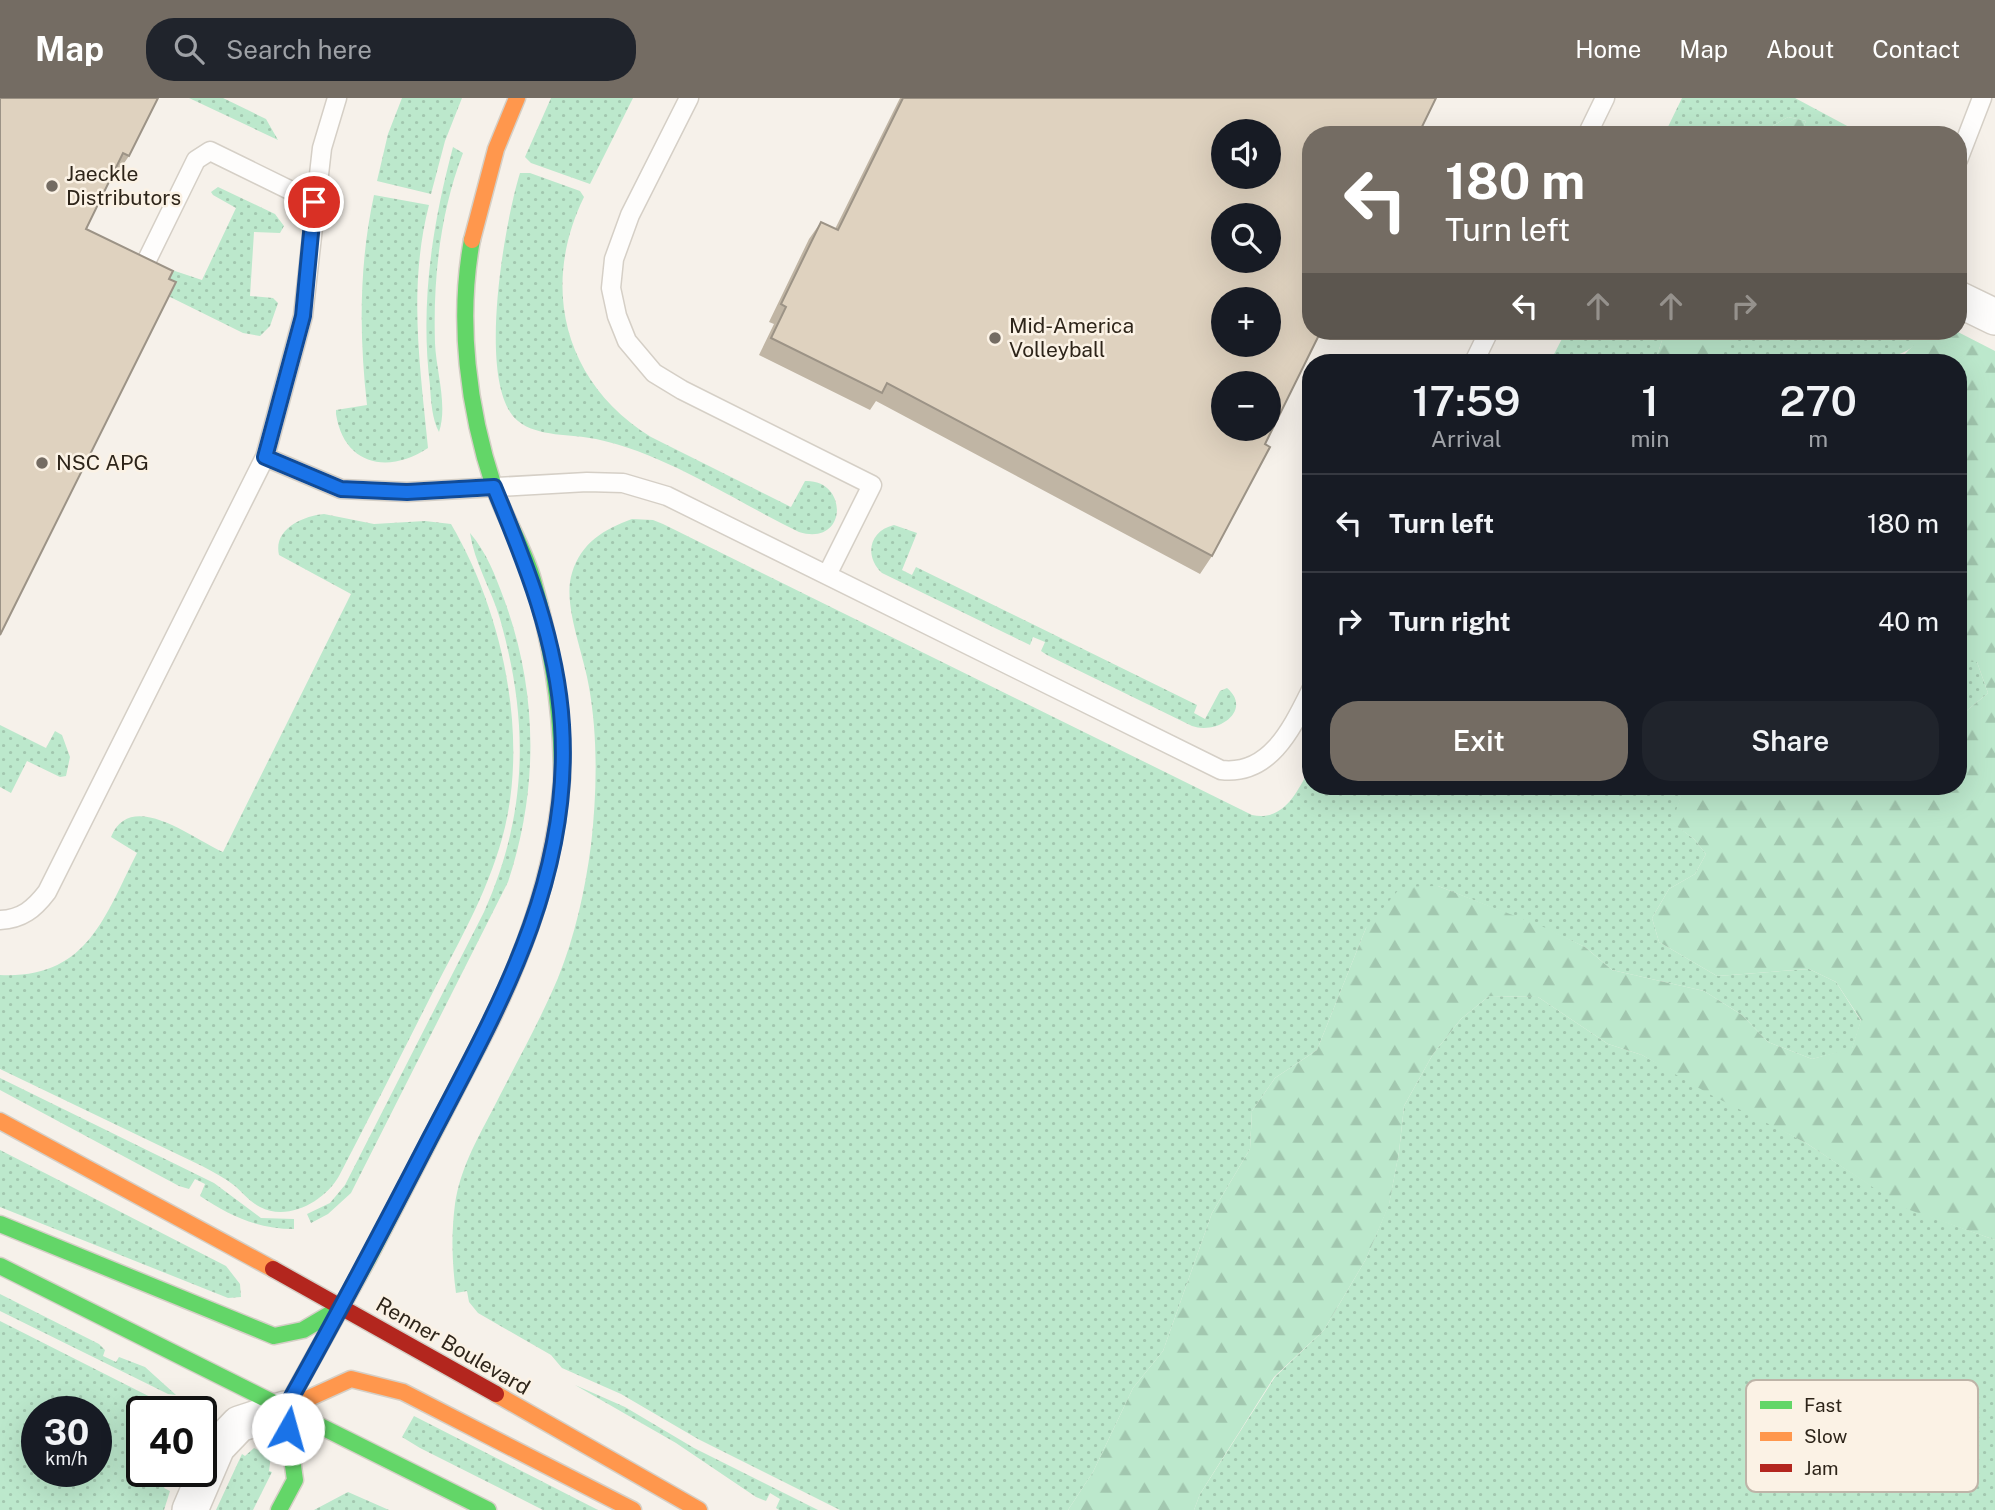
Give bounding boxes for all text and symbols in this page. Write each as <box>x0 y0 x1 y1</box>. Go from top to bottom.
search box <box>146 18 636 81</box>
text: Map <box>35 30 104 68</box>
icon: search <box>170 30 208 68</box>
text: Search here <box>226 34 372 65</box>
text: Home <box>1575 35 1641 63</box>
text: Map <box>1679 35 1728 63</box>
text: About <box>1766 35 1834 63</box>
text: Contact <box>1872 35 1960 63</box>
map controls <box>1211 119 1281 441</box>
button: sound <box>1211 119 1281 189</box>
text: 180 m <box>1445 152 1585 210</box>
icon: left <box>1330 154 1421 245</box>
place label: Jaeckle Distributors <box>66 161 181 210</box>
pin <box>284 172 344 232</box>
marker: Jaeckle Distributors <box>44 178 60 194</box>
icon: arrive <box>295 183 333 221</box>
button: search <box>1211 203 1281 273</box>
text: Turn left <box>1445 211 1570 248</box>
button: + <box>1211 287 1281 357</box>
icon: left <box>1506 287 1544 325</box>
icon: ahead <box>1579 287 1617 325</box>
icon: ahead <box>1652 287 1690 325</box>
icon: right <box>1725 287 1763 325</box>
place label: Mid-America Volleyball <box>1009 313 1134 362</box>
marker: Mid-America Volleyball <box>987 330 1003 346</box>
button: − <box>1211 371 1281 441</box>
text: 17:59 <box>1412 376 1521 425</box>
text: 1 <box>1641 376 1659 425</box>
text: 270 <box>1779 376 1857 425</box>
text: Arrival <box>1431 425 1502 452</box>
text: min <box>1630 425 1669 452</box>
text: m <box>1808 425 1828 452</box>
place label: NSC APG <box>56 450 149 475</box>
marker: NSC APG <box>34 455 50 471</box>
icon: left <box>1330 504 1368 542</box>
text: Turn left <box>1389 508 1494 539</box>
text: 180 m <box>1867 508 1939 539</box>
icon: right <box>1330 602 1368 640</box>
text: Turn right <box>1389 606 1511 637</box>
text: 40 m <box>1878 606 1939 637</box>
button: Exit <box>1330 701 1628 781</box>
button: Share <box>1642 701 1939 781</box>
street label: Renner Boulevard <box>372 1291 535 1400</box>
legend <box>1746 1380 1978 1492</box>
position arrow <box>251 1392 325 1466</box>
text: Fast <box>1804 1394 1842 1416</box>
speed limit sign: 40 <box>126 1396 217 1487</box>
text: 30 <box>44 1412 89 1453</box>
text: Slow <box>1804 1425 1848 1447</box>
text: km/h <box>45 1448 88 1469</box>
text: Jam <box>1804 1457 1838 1479</box>

